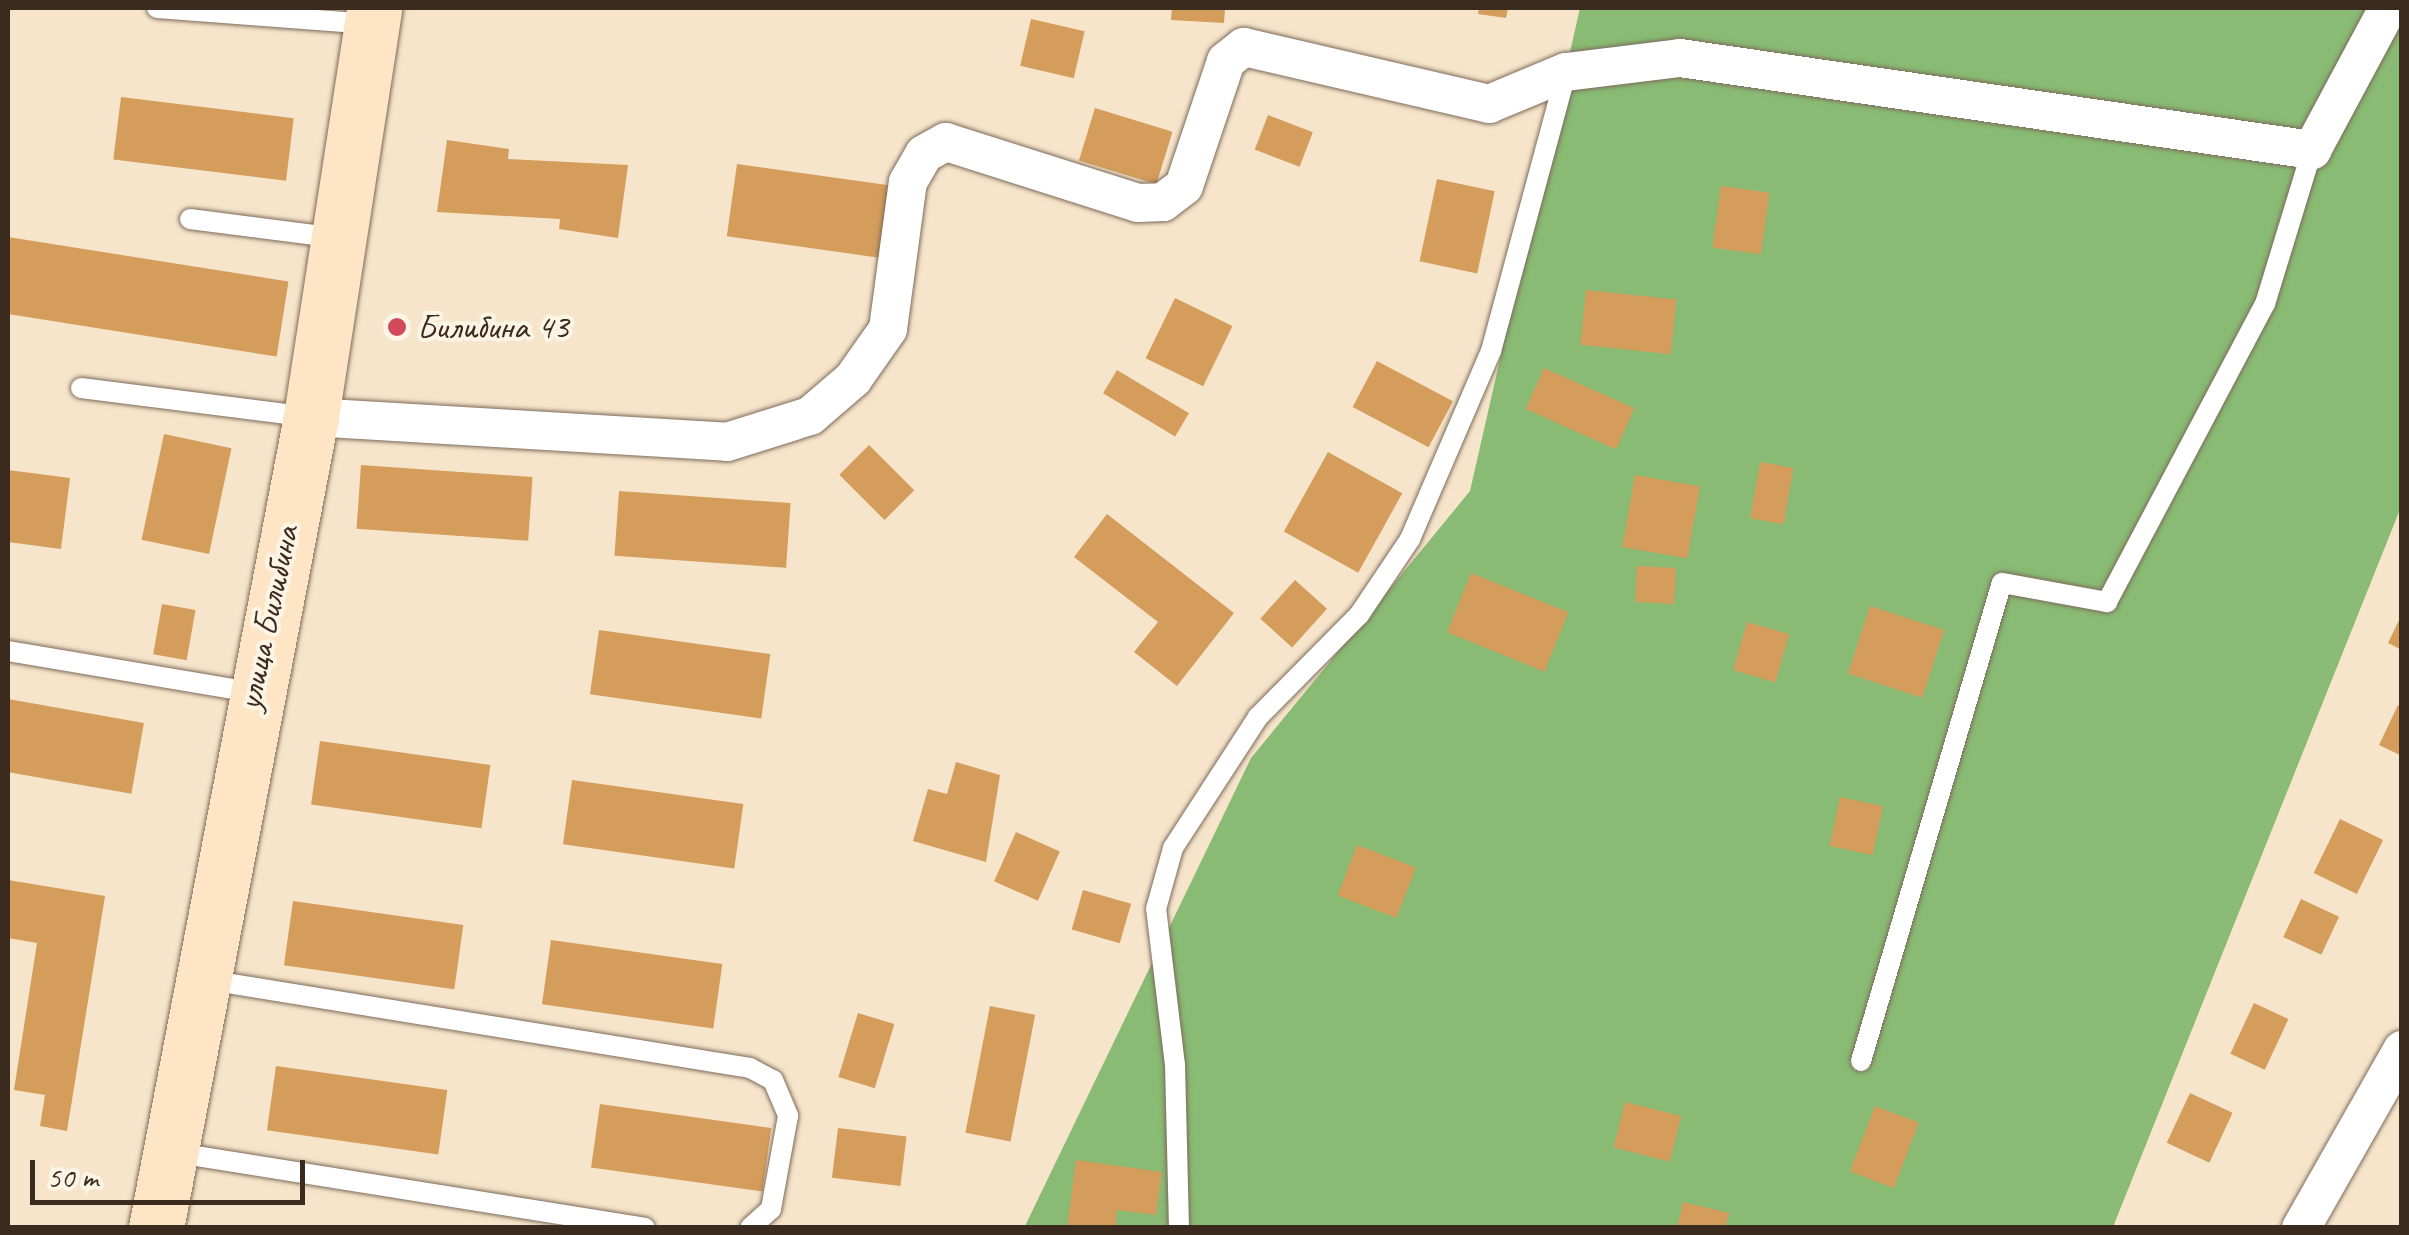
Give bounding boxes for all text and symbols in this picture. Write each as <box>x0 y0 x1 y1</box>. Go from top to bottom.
place label: Билибина 43 <box>417 306 568 348</box>
marker: Билибина 43 <box>386 316 408 338</box>
street label: улица Билибина <box>228 522 308 714</box>
scale bar <box>35 1140 310 1202</box>
text: 50 m <box>47 1158 98 1196</box>

